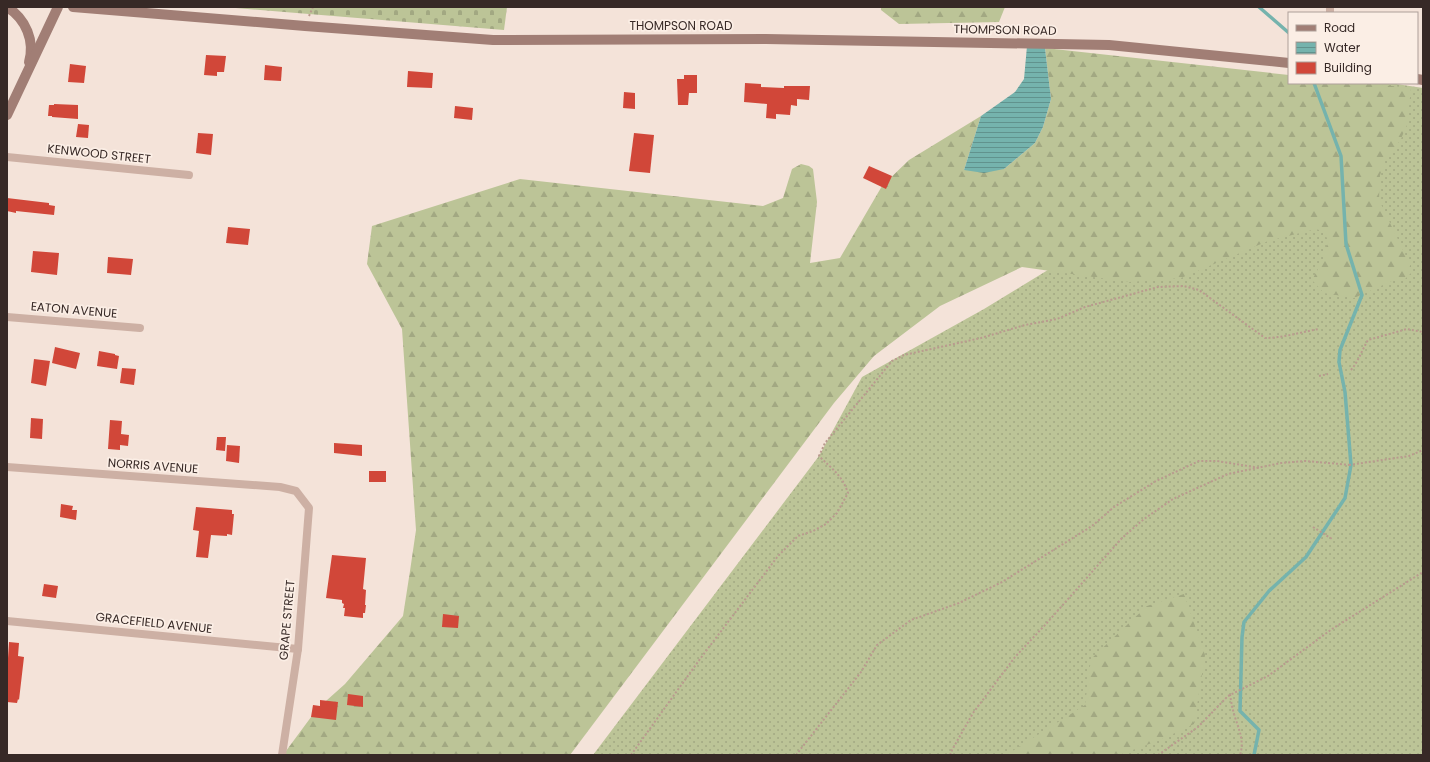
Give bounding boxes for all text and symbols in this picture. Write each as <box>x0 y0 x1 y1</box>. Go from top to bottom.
legend <box>1288 12 1418 84</box>
street label: THOMPSON ROAD <box>630 17 732 34</box>
text: Road <box>1324 19 1355 36</box>
street label: THOMPSON ROAD <box>953 20 1057 39</box>
text: Water <box>1324 39 1361 56</box>
text: Building <box>1324 59 1372 76</box>
street label: KENWOOD STREET <box>47 140 152 167</box>
street label: EATON AVENUE <box>30 297 118 322</box>
street label: NORRIS AVENUE <box>107 454 199 477</box>
street label: GRAPE STREET <box>275 579 299 661</box>
street label: GRACEFIELD AVENUE <box>95 608 213 637</box>

